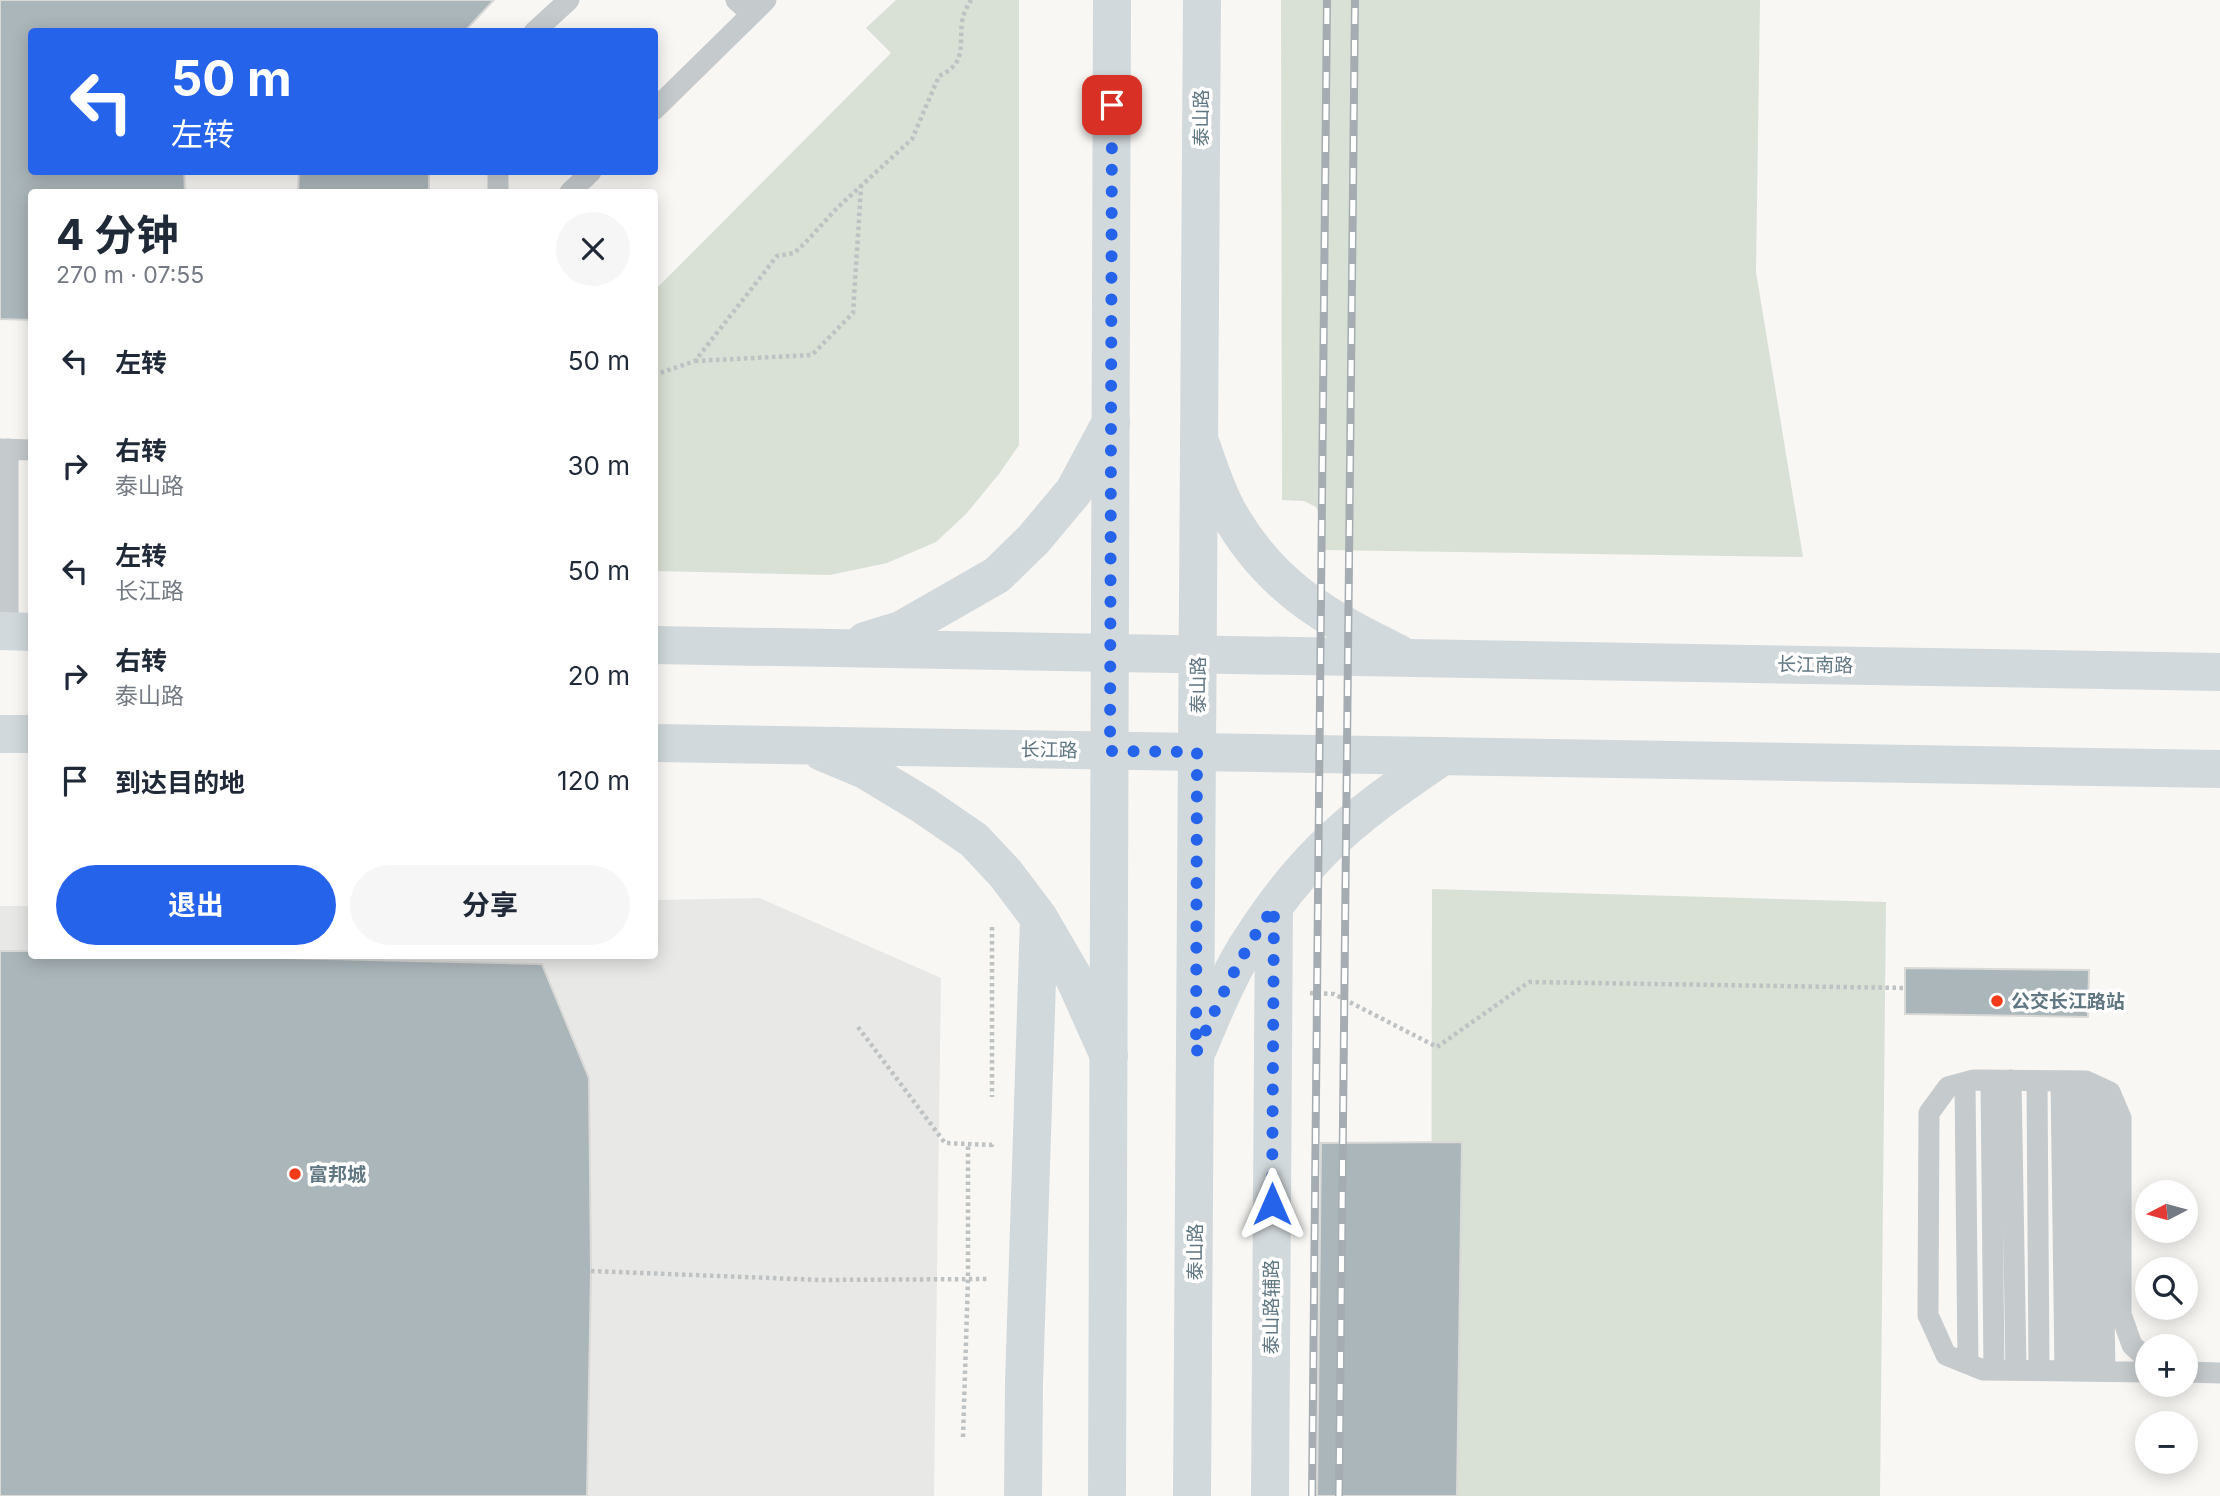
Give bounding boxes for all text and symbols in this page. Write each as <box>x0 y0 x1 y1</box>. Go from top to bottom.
text: 50 m <box>171 49 292 108</box>
icon: left <box>56 56 147 147</box>
pin <box>1082 75 1142 135</box>
icon: arrive <box>1093 86 1131 124</box>
street label: 泰山路 <box>1190 89 1213 147</box>
text: 左转 <box>171 115 235 154</box>
text: 4 分钟 <box>56 209 178 260</box>
button: close <box>556 212 630 286</box>
text: 270 m · 07:55 <box>56 261 204 289</box>
icon: left <box>56 342 94 380</box>
text: 50 m <box>568 345 630 376</box>
text: 左转 <box>115 347 167 378</box>
text: 右转 <box>115 435 167 466</box>
icon: right <box>56 447 94 485</box>
text: 30 m <box>567 450 630 481</box>
text: 泰山路 <box>115 472 184 500</box>
text: 左转 <box>115 540 167 571</box>
icon: left <box>56 552 94 590</box>
text: 50 m <box>568 555 630 586</box>
text: 长江路 <box>115 577 184 605</box>
text: 右转 <box>115 645 167 676</box>
street label: 长江南路 <box>1777 653 1853 677</box>
street label: 泰山路 <box>1187 656 1210 714</box>
icon: right <box>56 657 94 695</box>
text: 20 m <box>568 660 630 691</box>
text: 泰山路 <box>115 682 184 710</box>
street label: 长江路 <box>1020 738 1078 762</box>
icon: arrive <box>56 762 94 800</box>
text: 120 m <box>557 765 630 796</box>
text: 到达目的地 <box>115 767 245 798</box>
button: 退出 <box>56 865 336 945</box>
button: 分享 <box>350 865 630 945</box>
place label: 公交长江路站 <box>2011 990 2125 1013</box>
marker: 公交长江路站 <box>1989 993 2005 1009</box>
place label: 富邦城 <box>309 1163 366 1186</box>
marker: 富邦城 <box>287 1166 303 1182</box>
position arrow <box>1235 1167 1309 1241</box>
north arrow <box>2135 1180 2198 1242</box>
map controls <box>2135 1180 2198 1474</box>
street label: 泰山路 <box>1184 1223 1207 1281</box>
button: search <box>2135 1257 2198 1320</box>
street label: 泰山路辅路 <box>1260 1259 1283 1355</box>
button: + <box>2135 1334 2198 1397</box>
button: − <box>2135 1411 2198 1474</box>

